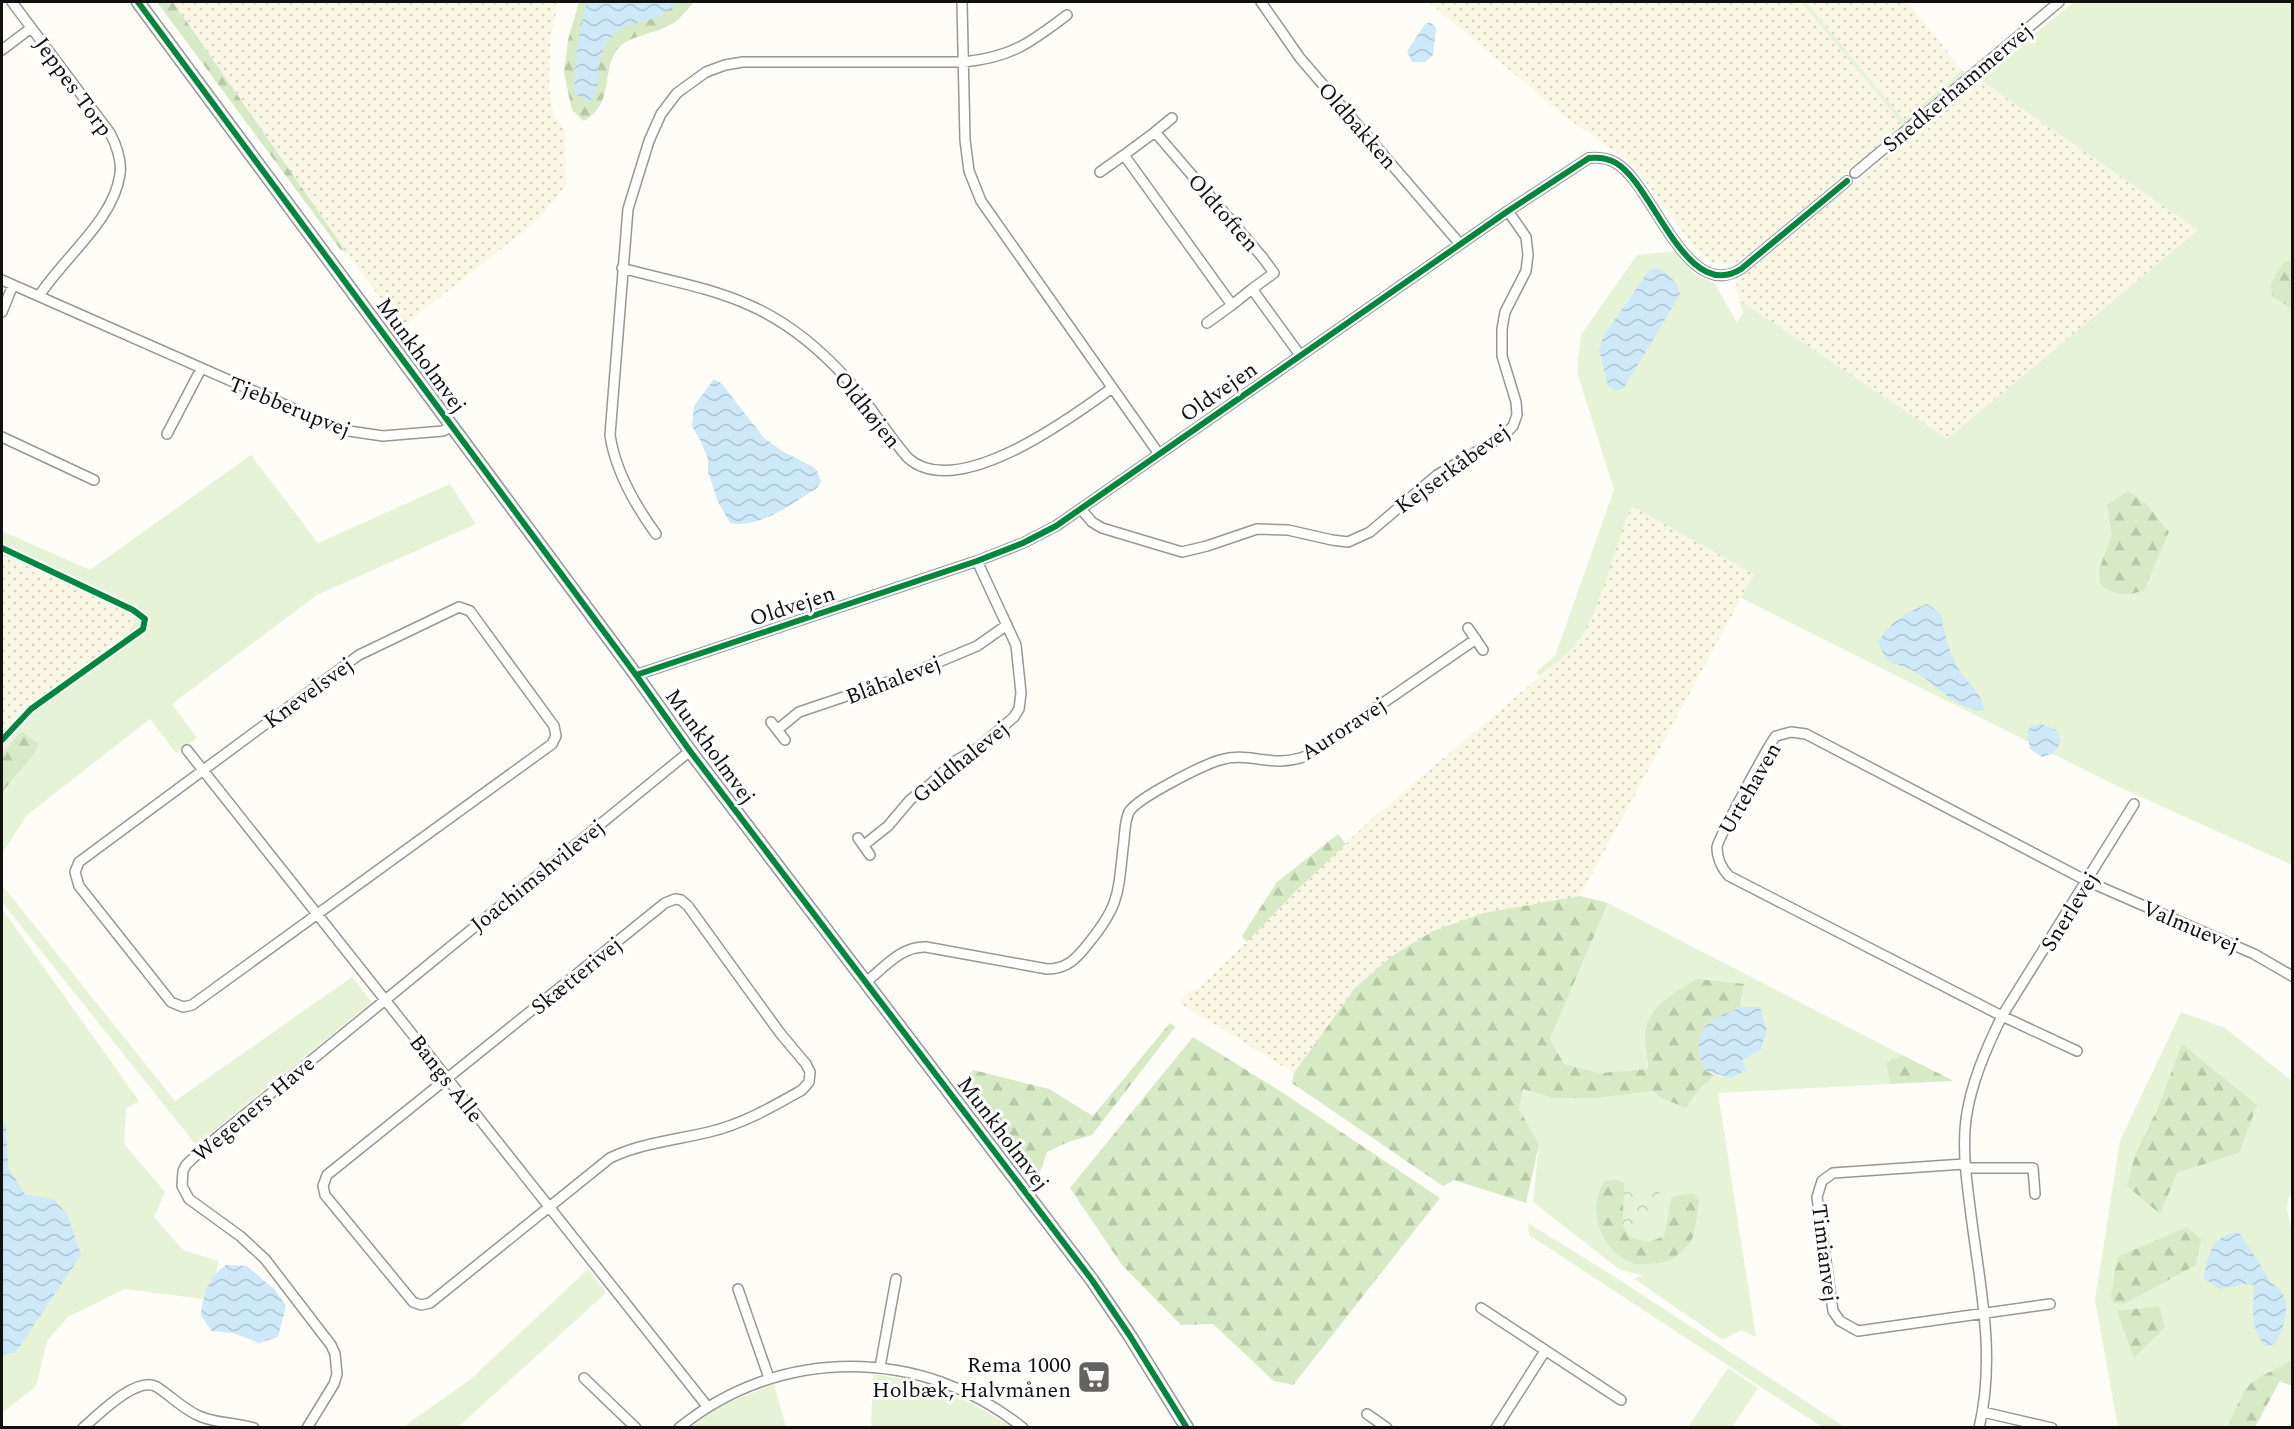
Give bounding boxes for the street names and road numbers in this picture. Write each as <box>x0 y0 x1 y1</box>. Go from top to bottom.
street label: Snedkerhammervej <box>1876 15 2040 161</box>
street label: Jeppes Torp <box>25 30 120 144</box>
street label: Oldbakken <box>1309 75 1404 177</box>
street label: Oldtoften <box>1179 166 1266 260</box>
street label: Munkholmvej <box>367 291 474 421</box>
street label: Oldvejen <box>1173 353 1264 431</box>
street label: Oldhøjen <box>825 364 908 456</box>
street label: Tjebberupvej <box>223 368 356 447</box>
street label: Kejserkåbevej <box>1388 416 1517 522</box>
street label: Oldvejen <box>745 577 839 636</box>
street label: Blåhalevej <box>841 647 946 714</box>
street label: Knevelsvej <box>257 649 361 737</box>
street label: Munkholmvej <box>656 682 763 812</box>
street label: Auroravej <box>1294 689 1393 769</box>
street label: Guldhalevej <box>905 713 1017 812</box>
street label: Urtehaven <box>1711 736 1790 841</box>
street label: Joachimshvilevej <box>464 812 612 941</box>
street label: Snerlevej <box>2033 865 2108 958</box>
street label: Valmuevej <box>2137 892 2244 963</box>
street label: Skætterivej <box>524 929 630 1024</box>
street label: Bangs Alle <box>401 1028 491 1130</box>
street label: Wegeners Have <box>185 1048 322 1170</box>
street label: Munkholmvej <box>949 1070 1057 1198</box>
street label: Timianvej <box>1802 1202 1847 1304</box>

